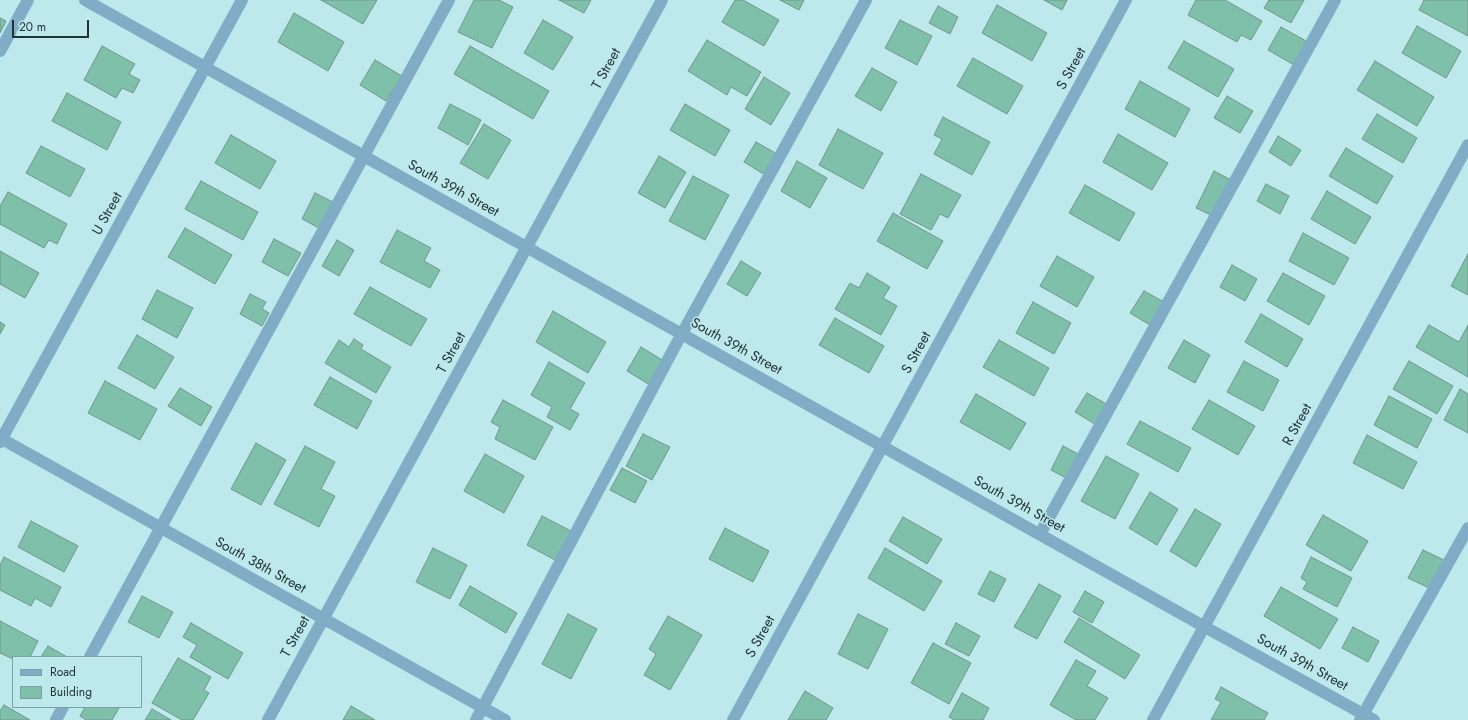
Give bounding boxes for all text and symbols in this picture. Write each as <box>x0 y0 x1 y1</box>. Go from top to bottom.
scale bar <box>14 12 91 38</box>
text: 20 m <box>19 18 46 36</box>
street label: S Street <box>1054 45 1090 93</box>
street label: T Street <box>589 46 625 92</box>
street label: South 39th Street <box>404 157 502 221</box>
street label: U Street <box>89 190 127 238</box>
street label: South 39th Street <box>687 315 785 379</box>
street label: S Street <box>899 329 935 377</box>
street label: T Street <box>434 330 470 376</box>
street label: R Street <box>1280 401 1316 449</box>
street label: South 39th Street <box>970 473 1068 537</box>
street label: South 38th Street <box>212 534 308 598</box>
street label: S Street <box>743 613 779 661</box>
street label: T Street <box>278 614 314 660</box>
street label: South 39th Street <box>1253 631 1351 695</box>
legend <box>12 656 142 708</box>
text: Road <box>50 663 76 681</box>
text: Building <box>50 683 92 701</box>

